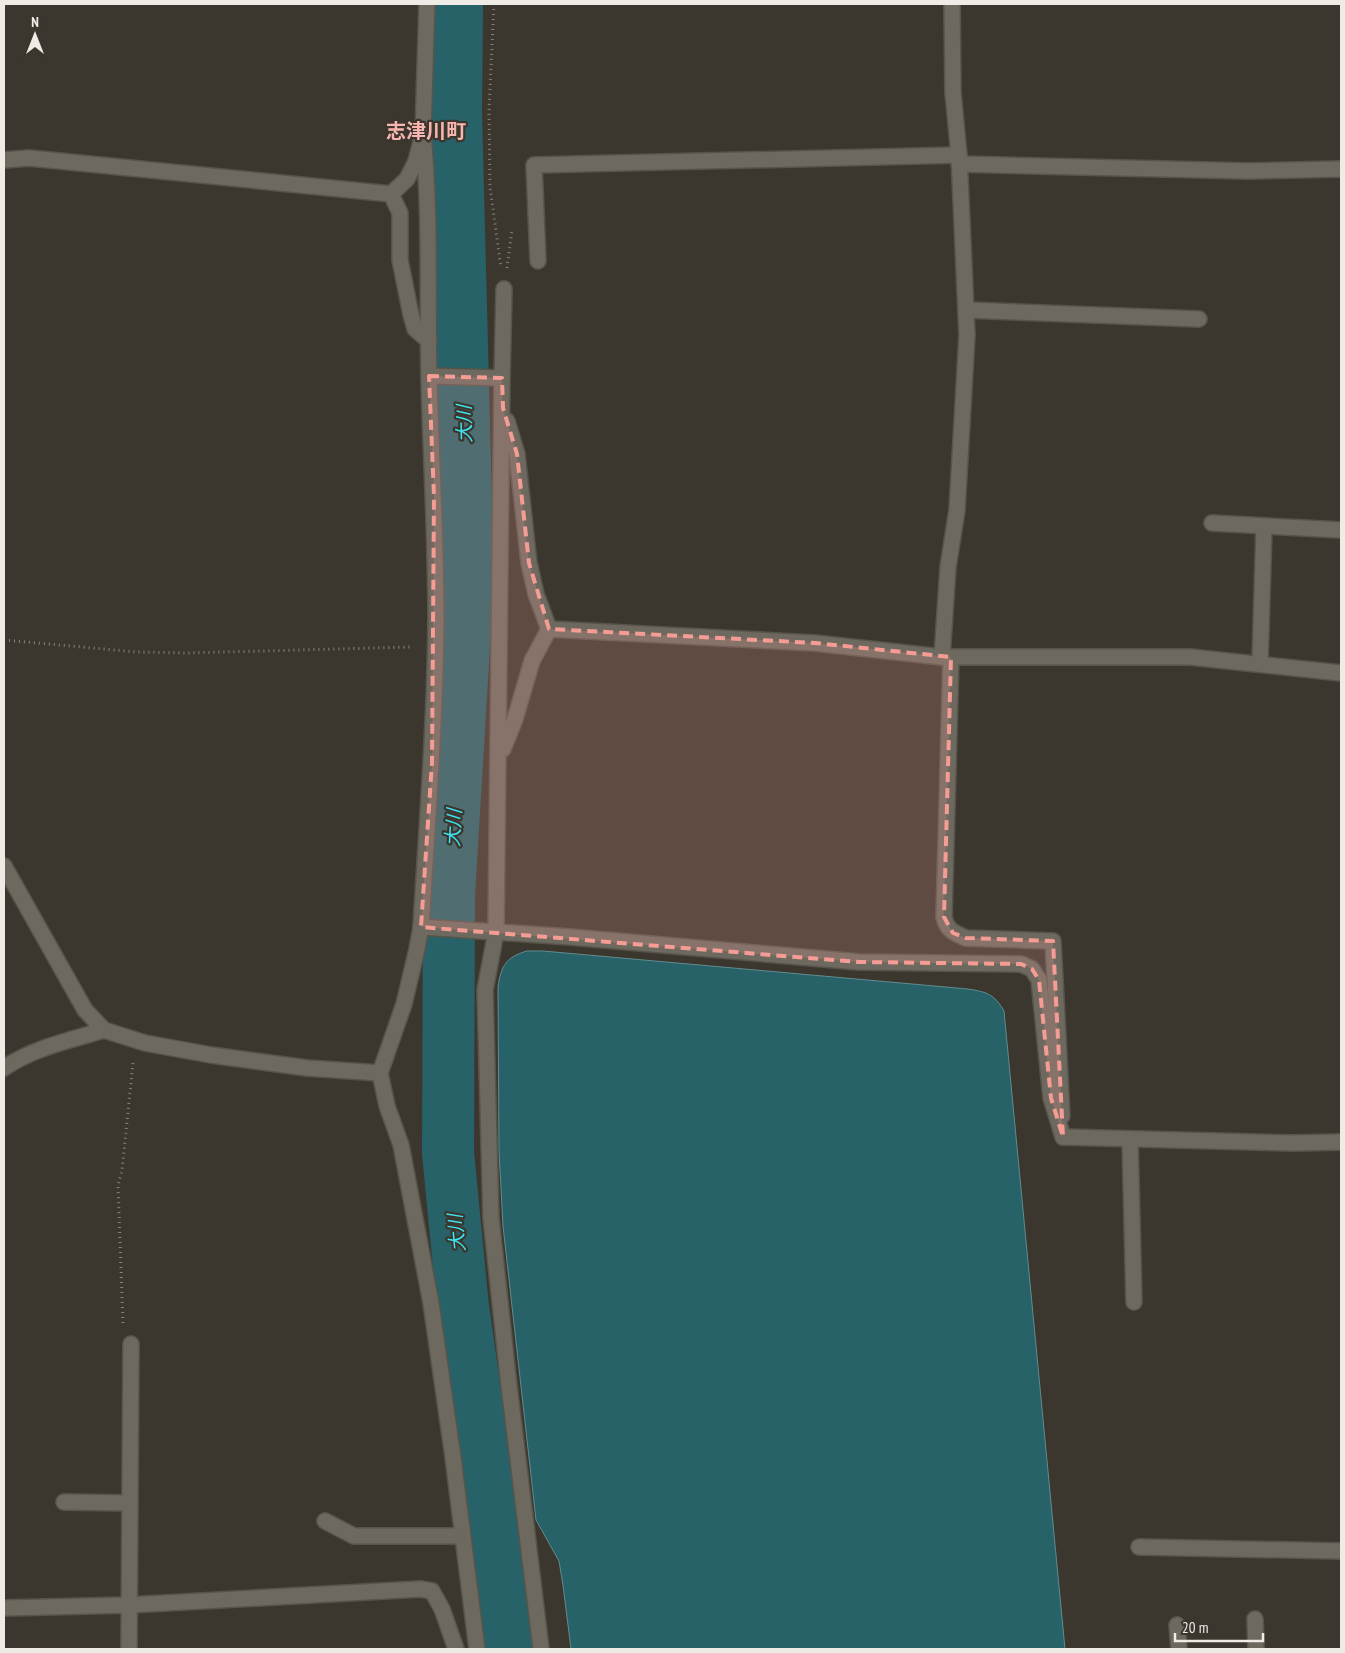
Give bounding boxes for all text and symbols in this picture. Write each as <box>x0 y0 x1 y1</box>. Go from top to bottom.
north arrow <box>10 10 60 60</box>
text: N <box>31 13 39 31</box>
district label: 志津川町 <box>386 118 466 144</box>
water label: 大川 <box>452 403 476 443</box>
water label: 大川 <box>440 806 466 848</box>
water label: 大川 <box>442 1211 470 1253</box>
scale bar <box>1175 1610 1262 1642</box>
text: 20 m <box>1182 1618 1208 1637</box>

